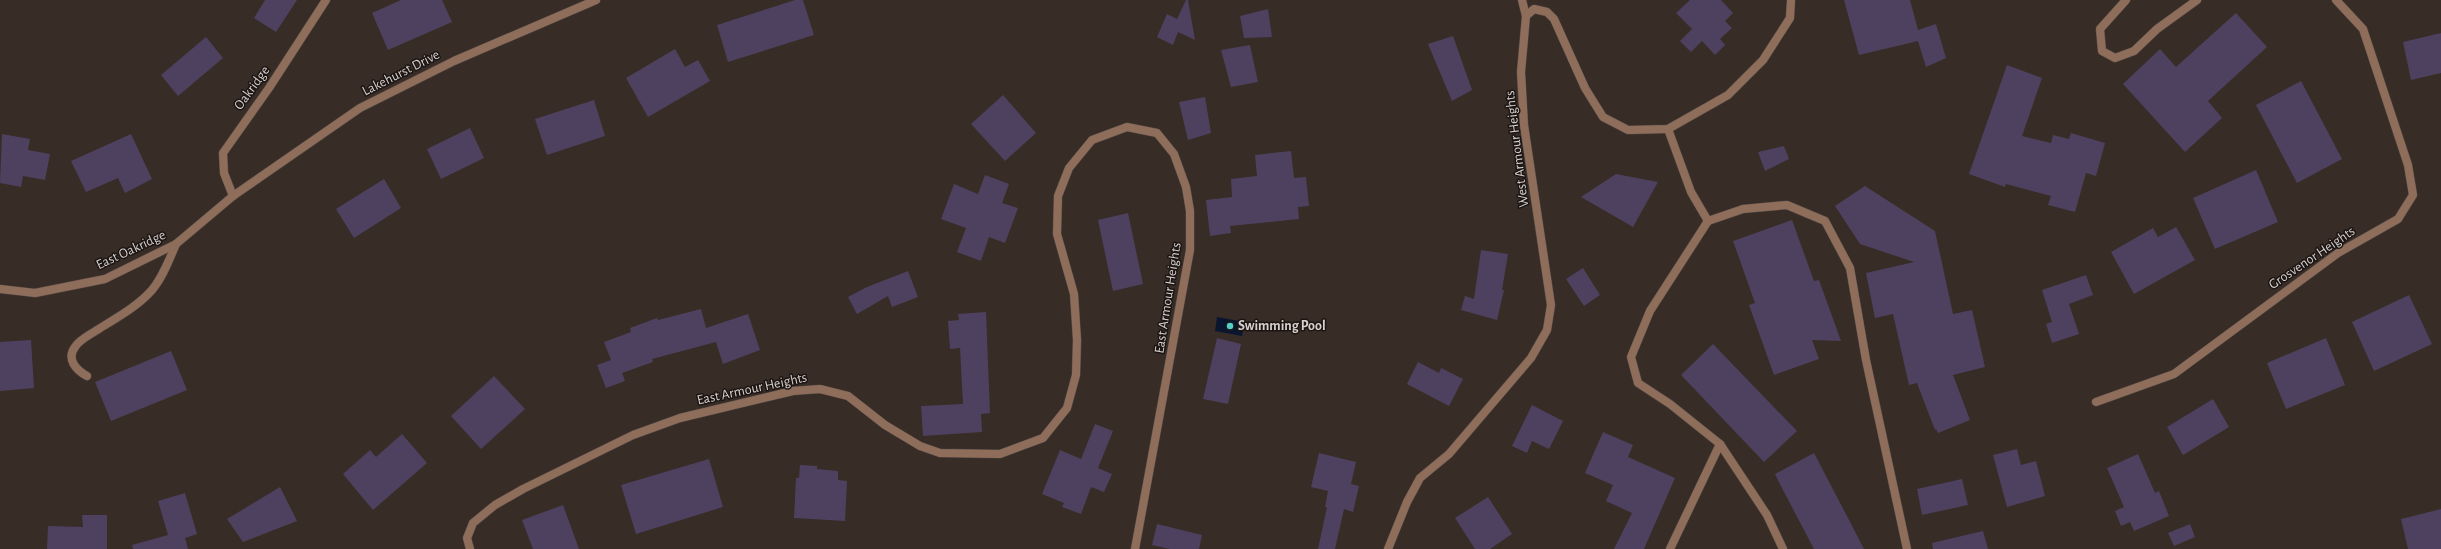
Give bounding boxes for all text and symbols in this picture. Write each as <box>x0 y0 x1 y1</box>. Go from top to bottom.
street label: Lakehurst Drive <box>360 48 442 98</box>
street label: Oakridge <box>232 64 272 112</box>
street label: West Armour Heights <box>1503 90 1531 208</box>
street label: Grosvenor Heights <box>2266 224 2358 292</box>
street label: East Oakridge <box>94 228 168 272</box>
street label: East Armour Heights <box>1152 242 1184 354</box>
place label: Swimming Pool <box>1238 319 1326 333</box>
marker: Swimming Pool <box>1225 321 1235 331</box>
street label: East Armour Heights <box>696 370 808 408</box>

